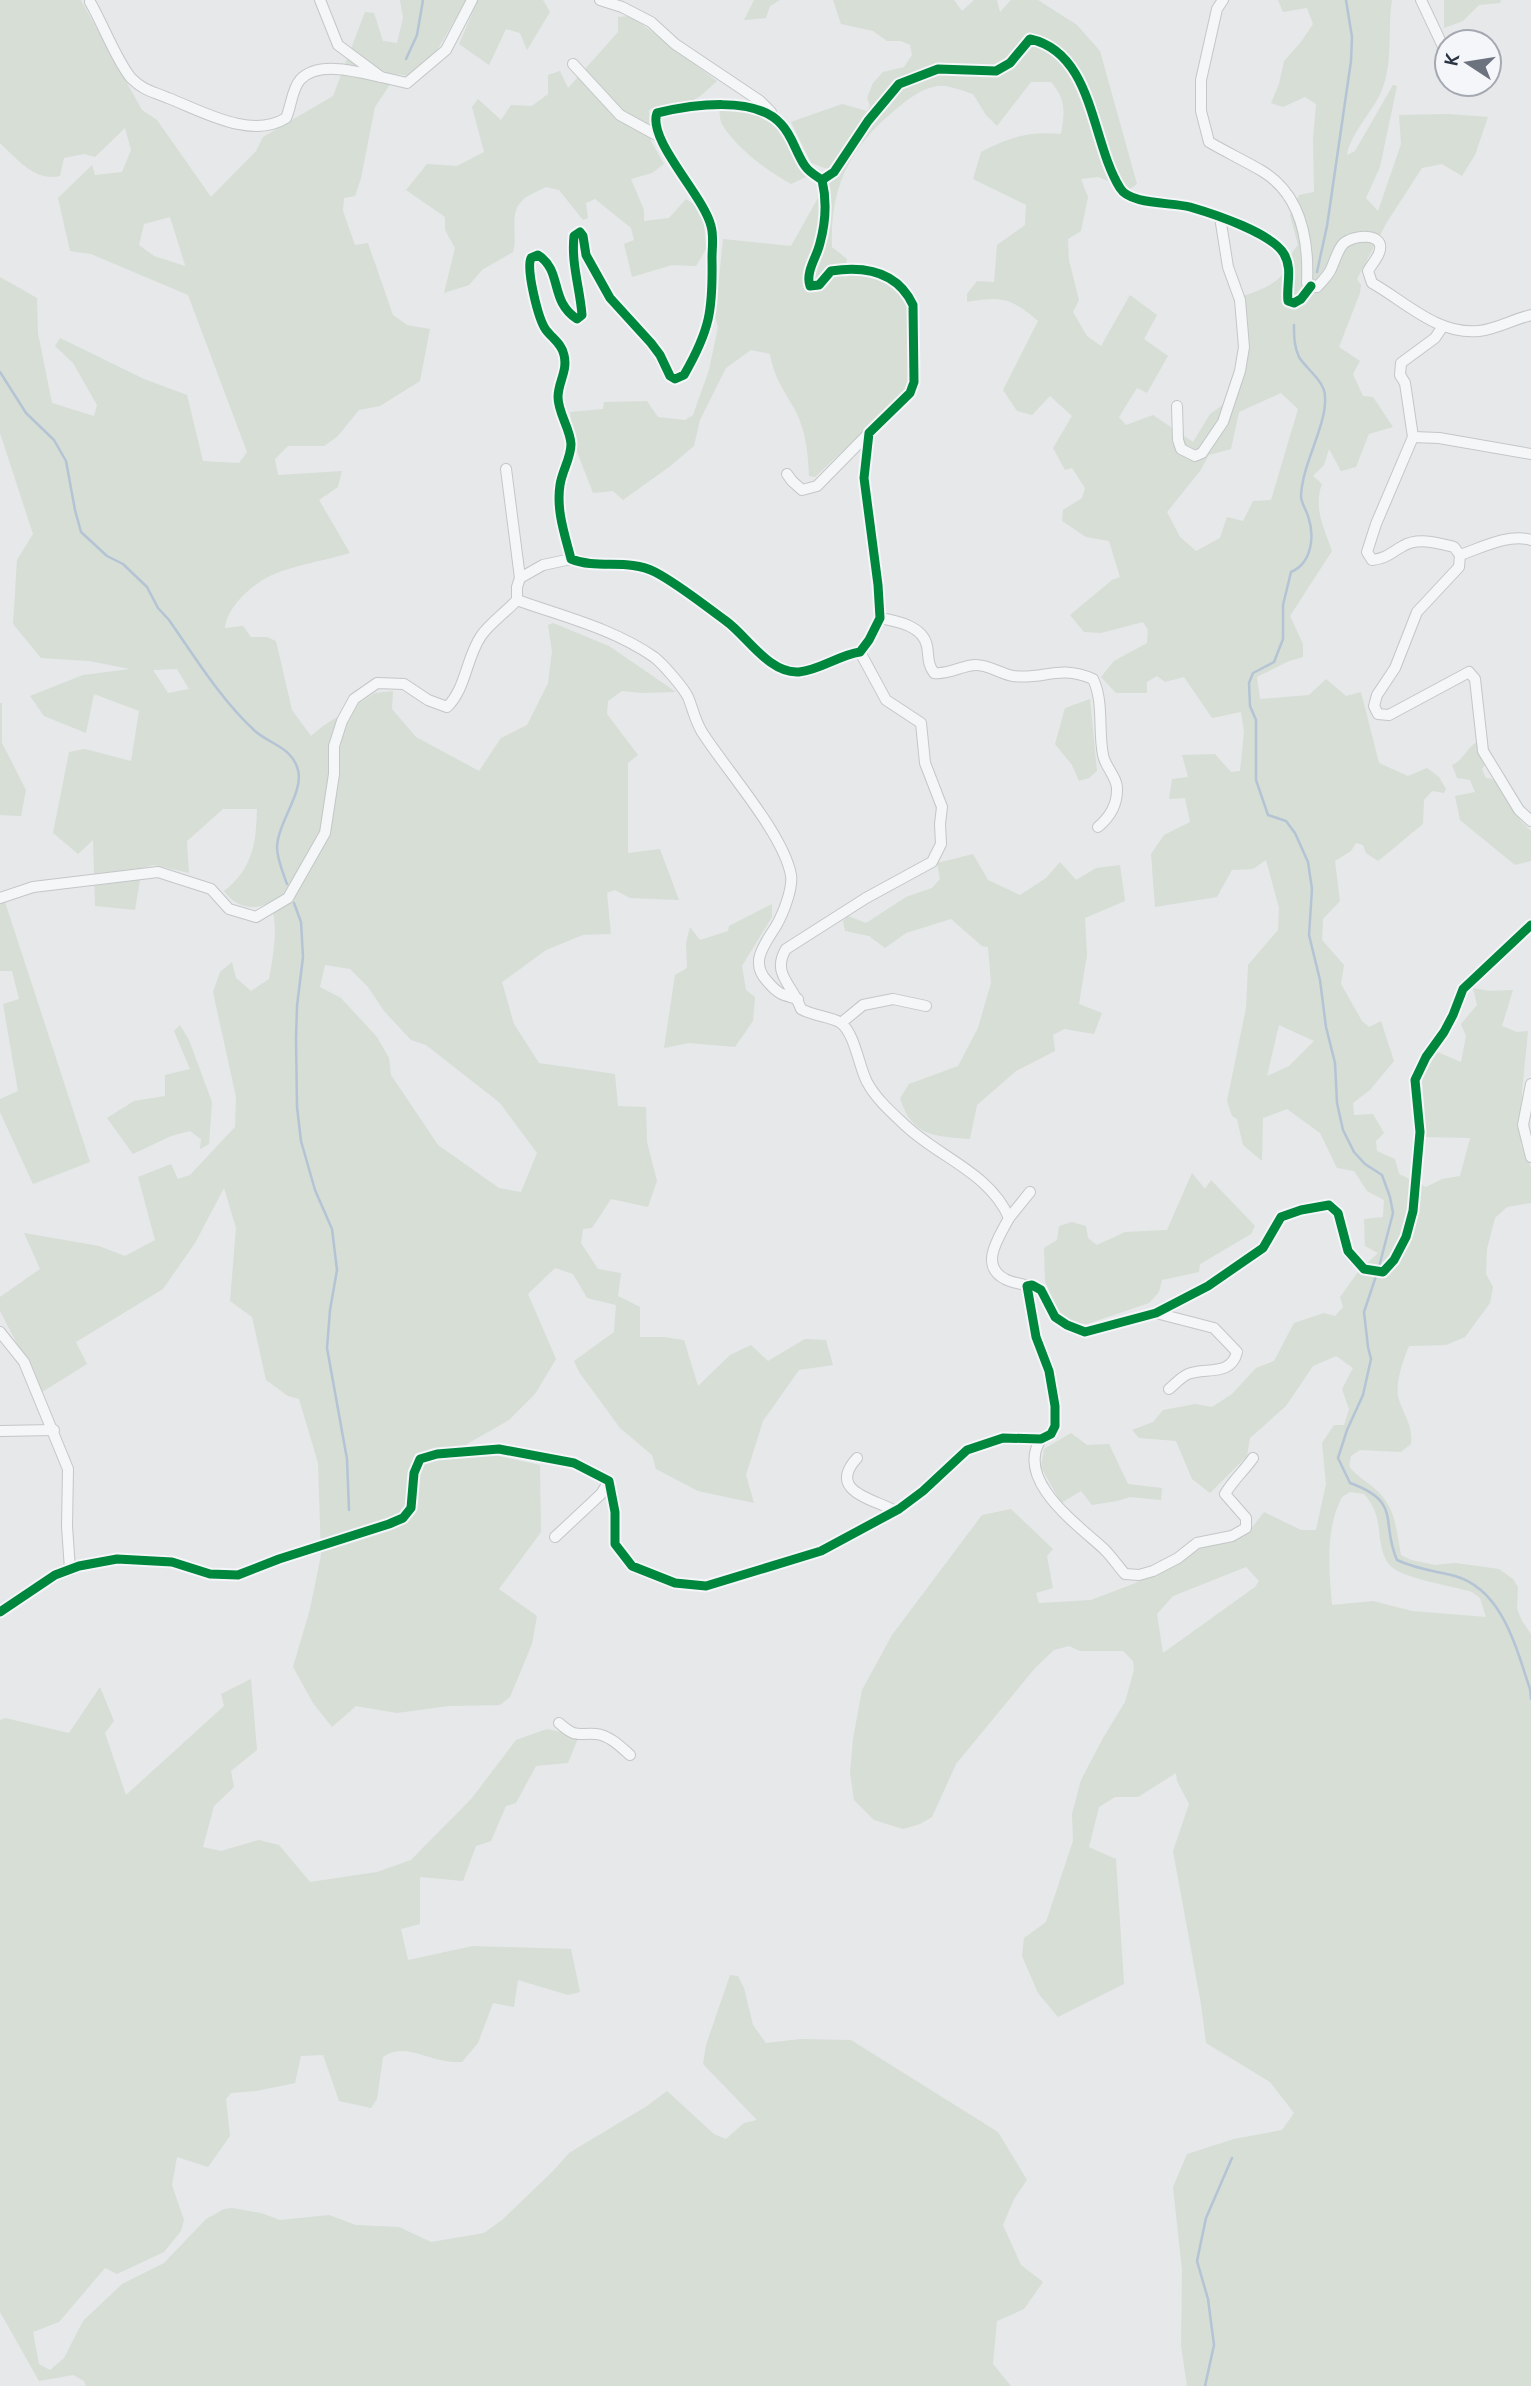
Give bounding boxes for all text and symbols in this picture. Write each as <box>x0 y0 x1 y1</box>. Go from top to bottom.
north arrow <box>1433 28 1503 98</box>
text: K <box>1438 51 1465 68</box>

